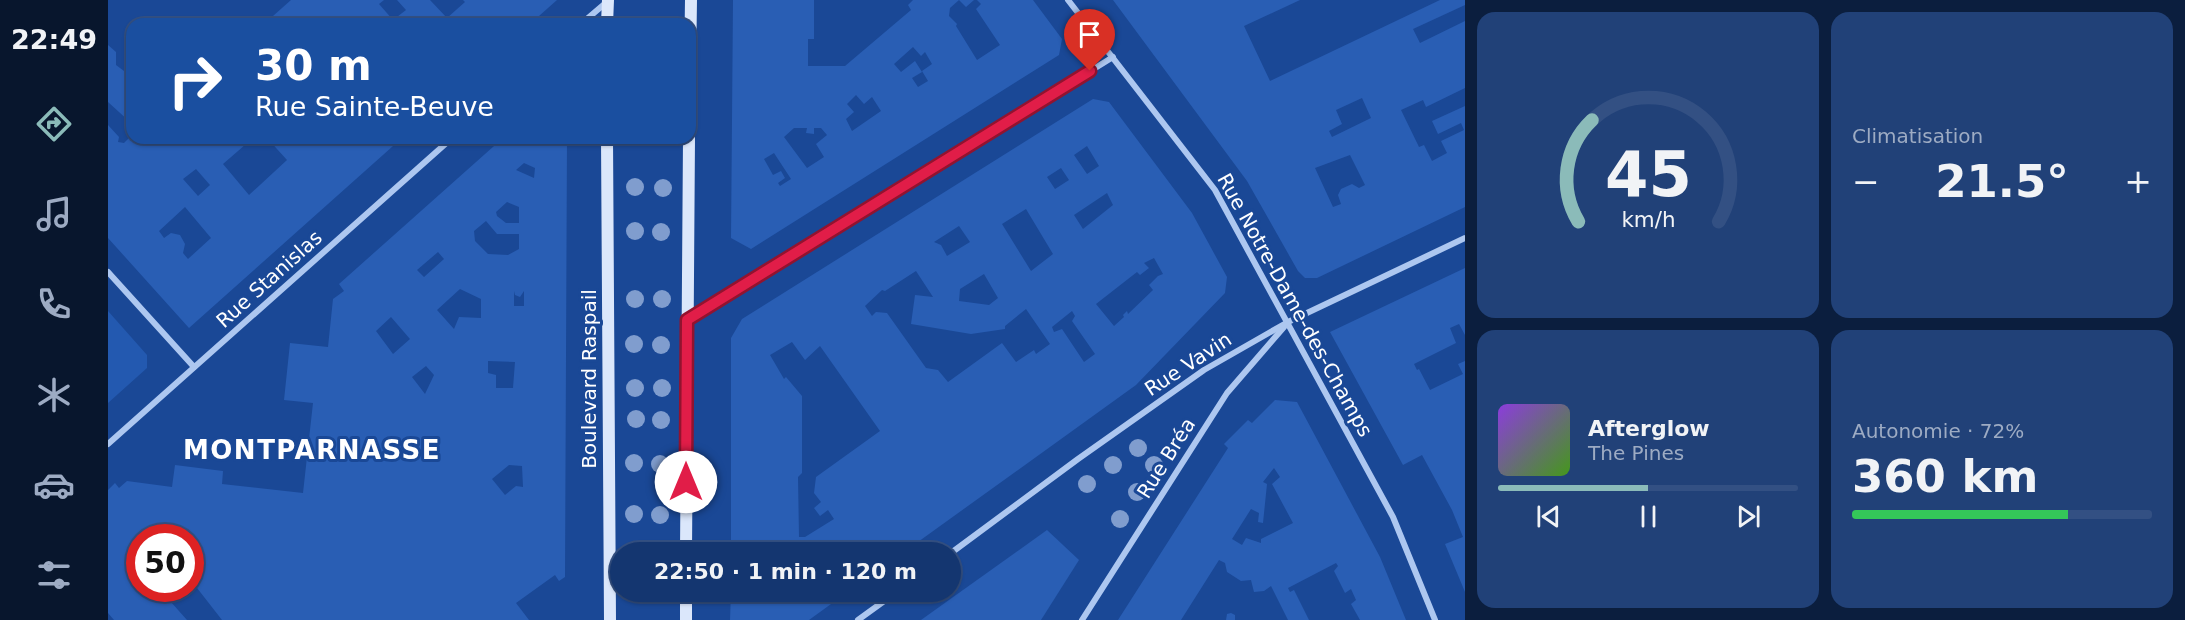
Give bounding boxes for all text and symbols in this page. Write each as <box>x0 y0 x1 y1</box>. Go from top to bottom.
pin <box>1064 9 1115 71</box>
icon: arrive <box>1073 18 1106 51</box>
text: 22:49 <box>11 24 97 55</box>
text: 30 m <box>255 41 372 90</box>
icon: right <box>156 42 234 120</box>
text: Rue Sainte-Beuve <box>255 91 494 122</box>
icon: directions <box>33 103 75 145</box>
text: Climatisation <box>1852 124 1983 148</box>
text: 45 <box>1605 138 1691 211</box>
text: 21.5° <box>1935 155 2069 208</box>
text: − <box>1852 162 1880 201</box>
text: + <box>2124 162 2152 201</box>
street label: Rue Notre-Dame-des-Champs <box>1212 169 1378 441</box>
icon: music <box>33 193 75 235</box>
text: km/h <box>1621 207 1675 232</box>
street label: Rue Stanislas <box>211 225 327 333</box>
icon: phone <box>33 283 75 325</box>
street label: Boulevard Raspail <box>577 289 601 469</box>
street label: Rue Vavin <box>1140 327 1236 401</box>
icon: climate <box>33 374 75 416</box>
street label: Rue Bréa <box>1132 413 1200 503</box>
text: Afterglow <box>1588 416 1710 441</box>
text: Autonomie · 72% <box>1852 419 2024 443</box>
district label: MONTPARNASSE <box>183 435 441 465</box>
text: The Pines <box>1588 441 1684 465</box>
position arrow <box>654 450 718 514</box>
text: 360 km <box>1852 450 2038 503</box>
icon: car <box>33 464 75 506</box>
icon: previous <box>1532 500 1565 533</box>
icon: pause <box>1632 500 1665 533</box>
icon: next <box>1732 500 1765 533</box>
speed limit sign: 50 <box>126 524 204 602</box>
icon: filters <box>33 554 75 596</box>
text: 22:50 · 1 min · 120 m <box>654 559 917 584</box>

